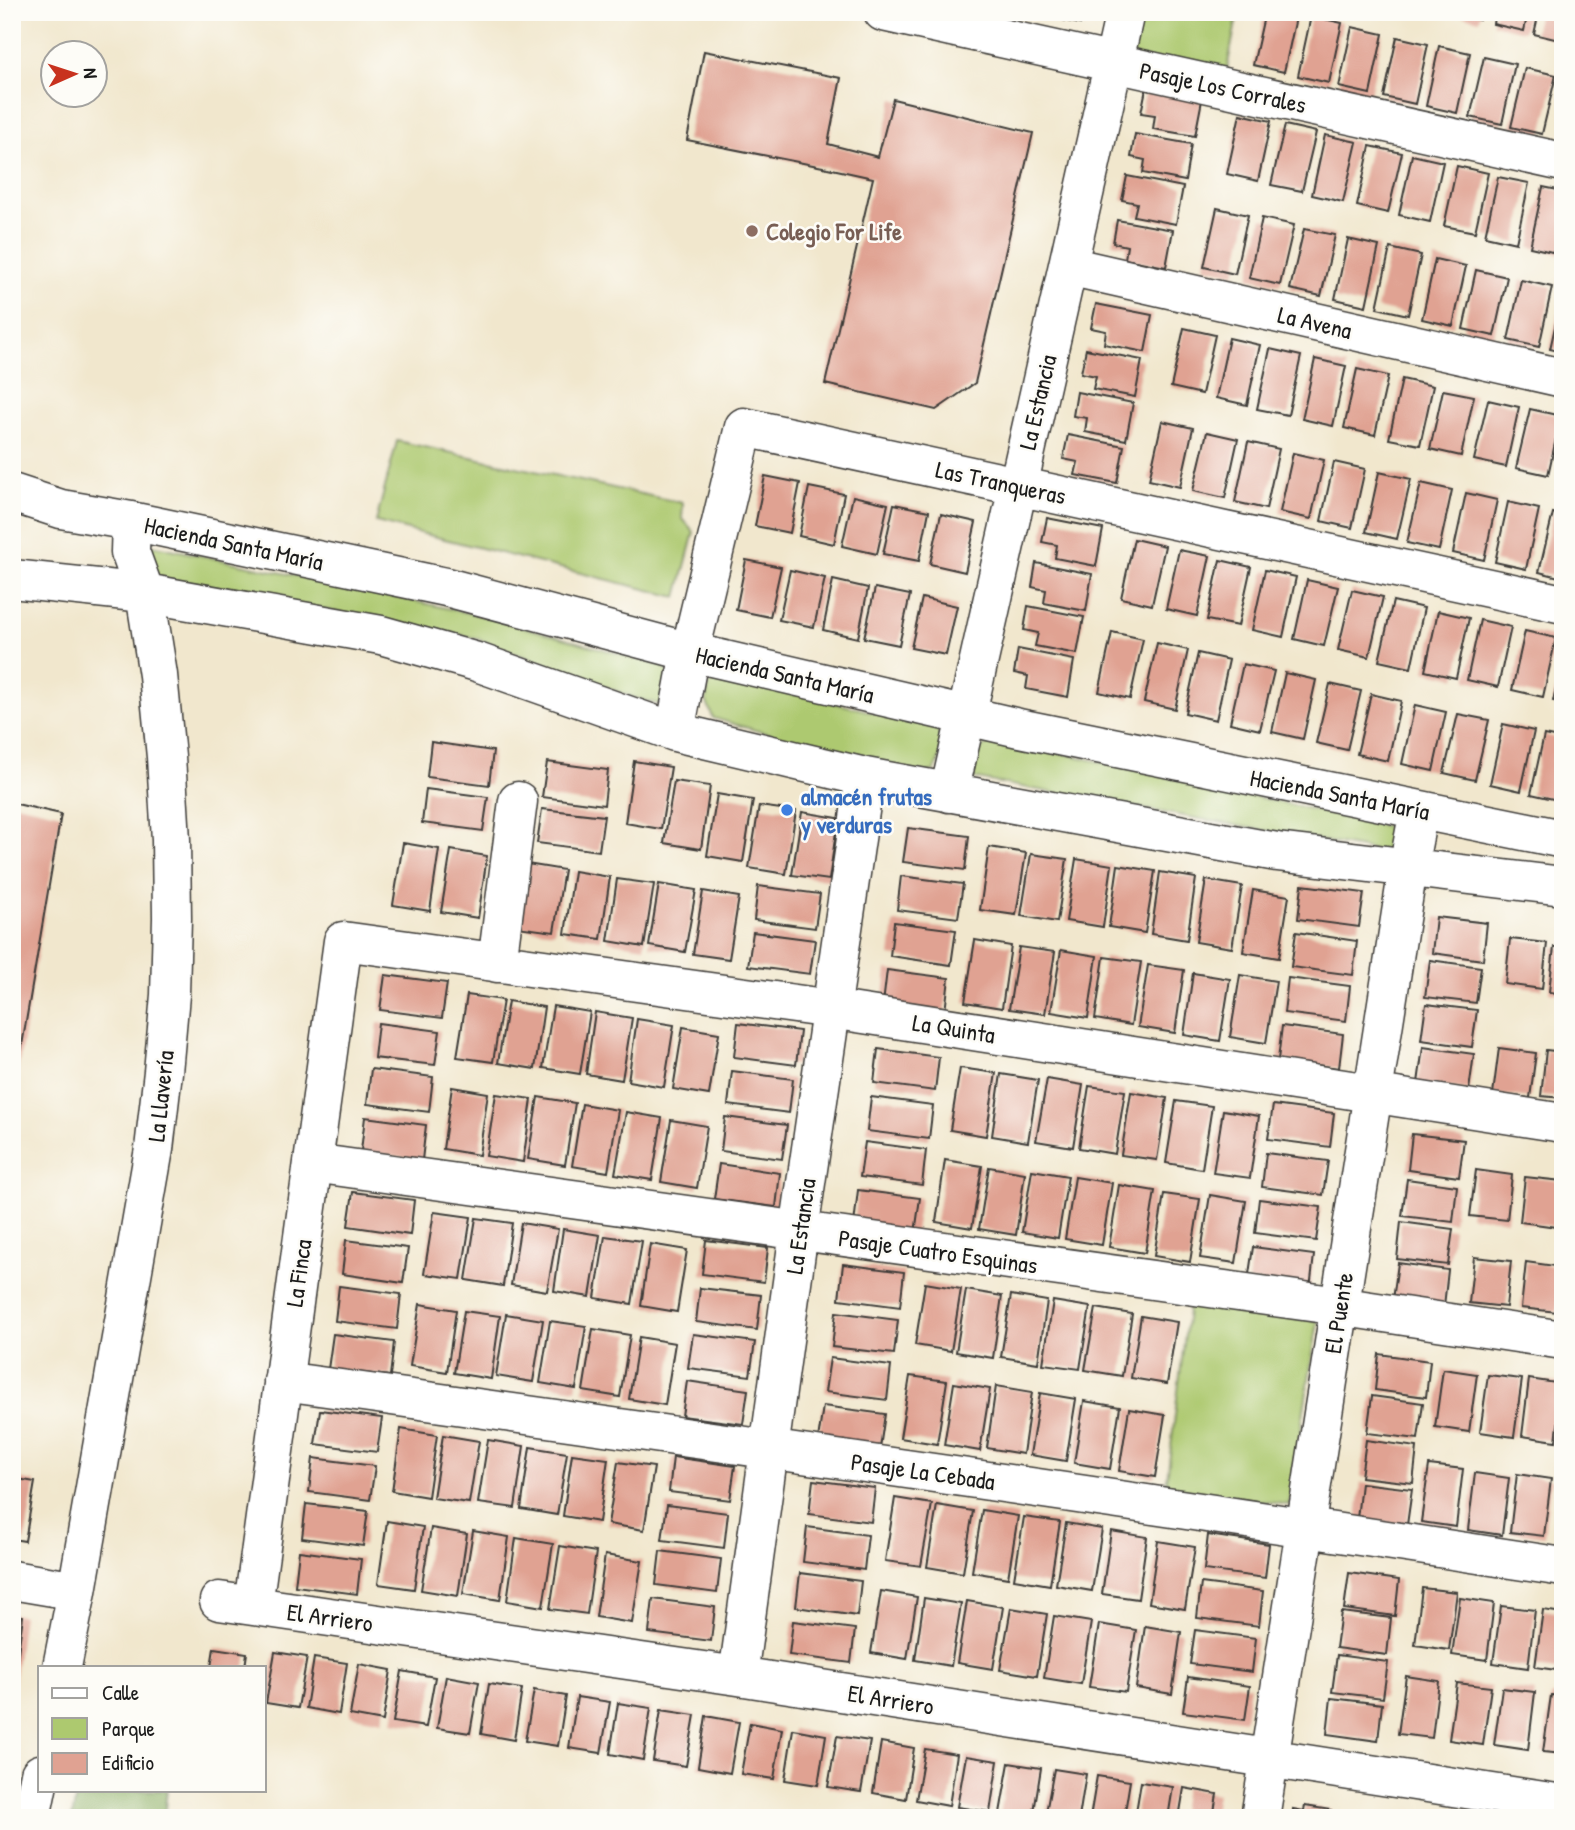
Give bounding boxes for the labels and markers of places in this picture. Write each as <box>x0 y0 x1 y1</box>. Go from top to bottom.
place label: Colegio For Life <box>766 215 902 248</box>
marker: Colegio For Life <box>744 223 760 239</box>
place label: almacén frutas y verduras <box>801 780 932 841</box>
marker: almacén frutas y verduras <box>779 802 795 818</box>

